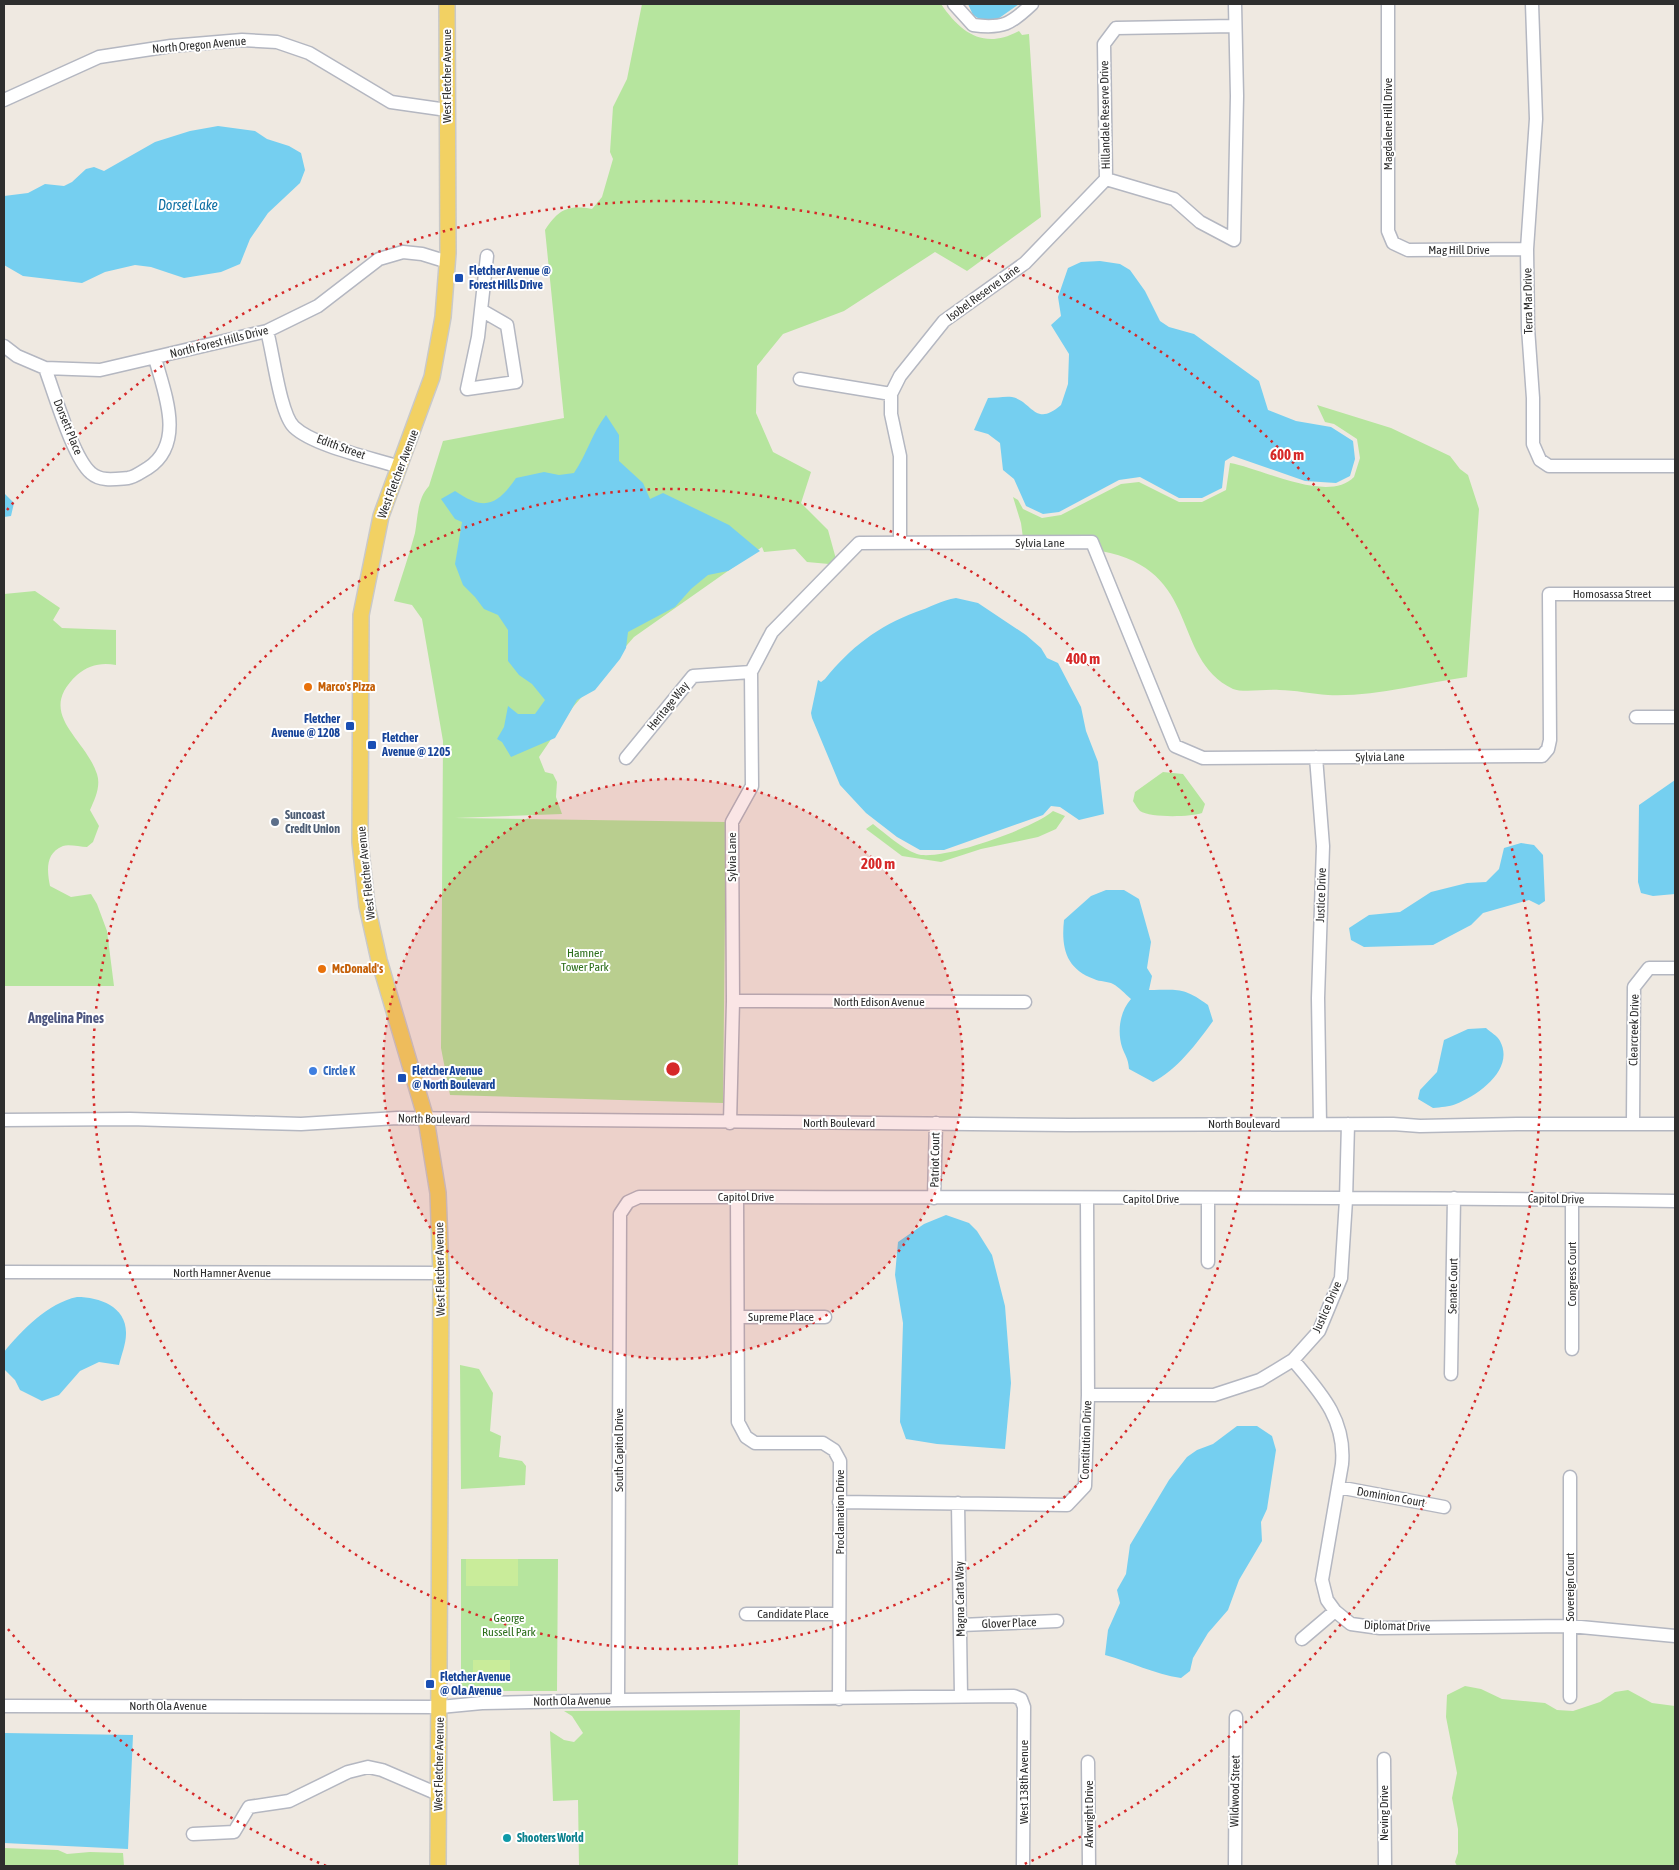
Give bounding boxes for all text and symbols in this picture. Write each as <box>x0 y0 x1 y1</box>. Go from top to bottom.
street label: West Fletcher Avenue <box>440 29 454 123</box>
street label: North Oregon Avenue <box>151 34 247 56</box>
street label: Hillandale Reserve Drive <box>1097 60 1113 170</box>
street label: Magdalene Hill Drive <box>1381 78 1395 170</box>
water label: Dorset Lake <box>158 197 218 213</box>
street label: Mag Hill Drive <box>1428 243 1490 257</box>
street label: Isobel Reserve Lane <box>944 262 1022 324</box>
place label: Fletcher Avenue @ Forest Hills Drive <box>469 264 551 292</box>
street label: Terra Mar Drive <box>1520 268 1536 334</box>
marker: Fletcher Avenue @ Forest Hills Drive <box>453 272 465 284</box>
street label: North Forest Hills Drive <box>168 323 270 361</box>
street label: Dorsett Place <box>51 397 85 457</box>
street label: West Fletcher Avenue <box>375 428 421 520</box>
street label: Edith Street <box>315 432 368 462</box>
text: 600 m <box>1270 446 1304 463</box>
street label: Sylvia Lane <box>1015 536 1065 550</box>
street label: Homosassa Street <box>1573 587 1652 601</box>
text: 400 m <box>1065 650 1100 667</box>
street label: Heritage Way <box>644 679 692 733</box>
place label: Marco's Pizza <box>318 680 376 694</box>
marker: Marco's Pizza <box>302 681 314 693</box>
place label: Fletcher Avenue @ 1208 <box>271 712 340 740</box>
marker: Fletcher Avenue @ 1208 <box>344 720 356 732</box>
place label: Fletcher Avenue @ 1205 <box>381 731 451 759</box>
marker: Fletcher Avenue @ 1205 <box>366 739 378 751</box>
street label: Sylvia Lane <box>1355 750 1405 764</box>
place label: Suncoast Credit Union <box>285 808 340 836</box>
marker: Suncoast Credit Union <box>269 816 281 828</box>
street label: West Fletcher Avenue <box>354 826 378 920</box>
street label: Sylvia Lane <box>725 832 739 882</box>
text: 200 m <box>861 855 895 872</box>
street label: Justice Drive <box>1313 867 1329 923</box>
park label: Hamner Tower Park <box>561 946 610 974</box>
place label: McDonald's <box>332 962 384 976</box>
marker: McDonald's <box>316 963 328 975</box>
street label: Clearcreek Drive <box>1626 994 1642 1066</box>
street label: North Edison Avenue <box>833 995 925 1009</box>
district label: Angelina Pines <box>27 1010 104 1026</box>
centre of rings <box>664 1060 682 1078</box>
place label: Circle K <box>323 1064 355 1078</box>
place label: Fletcher Avenue @ North Boulevard <box>412 1064 496 1092</box>
marker: Circle K <box>307 1065 319 1077</box>
marker: Fletcher Avenue @ North Boulevard <box>396 1072 408 1084</box>
street label: North Boulevard <box>398 1111 470 1127</box>
street label: North Boulevard <box>803 1116 875 1130</box>
street label: North Boulevard <box>1208 1117 1280 1131</box>
street label: Patriot Court <box>928 1132 942 1188</box>
street label: Capitol Drive <box>718 1190 774 1204</box>
street label: Capitol Drive <box>1123 1192 1179 1206</box>
street label: Capitol Drive <box>1528 1192 1584 1206</box>
street label: West Fletcher Avenue <box>432 1222 448 1316</box>
street label: Congress Court <box>1565 1241 1579 1306</box>
street label: Senate Court <box>1446 1257 1460 1314</box>
street label: North Hamner Avenue <box>173 1266 271 1280</box>
street label: Justice Drive <box>1309 1279 1345 1335</box>
street label: Supreme Place <box>748 1310 814 1324</box>
street label: Constitution Drive <box>1078 1400 1094 1480</box>
street label: South Capitol Drive <box>612 1408 626 1492</box>
street label: Proclamation Drive <box>833 1469 847 1555</box>
street label: Dominion Court <box>1356 1484 1427 1510</box>
street label: Sovereign Court <box>1563 1552 1577 1621</box>
street label: Magna Carta Way <box>952 1561 968 1637</box>
street label: Candidate Place <box>757 1607 829 1621</box>
park label: George Russell Park <box>482 1611 537 1639</box>
street label: Glover Place <box>981 1615 1037 1631</box>
street label: Diplomat Drive <box>1364 1618 1430 1634</box>
place label: Fletcher Avenue @ Ola Avenue <box>440 1670 511 1698</box>
marker: Fletcher Avenue @ Ola Avenue <box>424 1678 436 1690</box>
street label: North Ola Avenue <box>533 1693 611 1709</box>
street label: North Ola Avenue <box>129 1699 207 1713</box>
street label: West Fletcher Avenue <box>431 1717 447 1811</box>
street label: West 138th Avenue <box>1017 1740 1031 1824</box>
street label: Wildwood Street <box>1227 1754 1243 1827</box>
street label: Arkwright Drive <box>1082 1780 1096 1848</box>
street label: Neving Drive <box>1377 1785 1391 1841</box>
place label: Shooters World <box>517 1831 584 1845</box>
marker: Shooters World <box>501 1832 513 1844</box>

